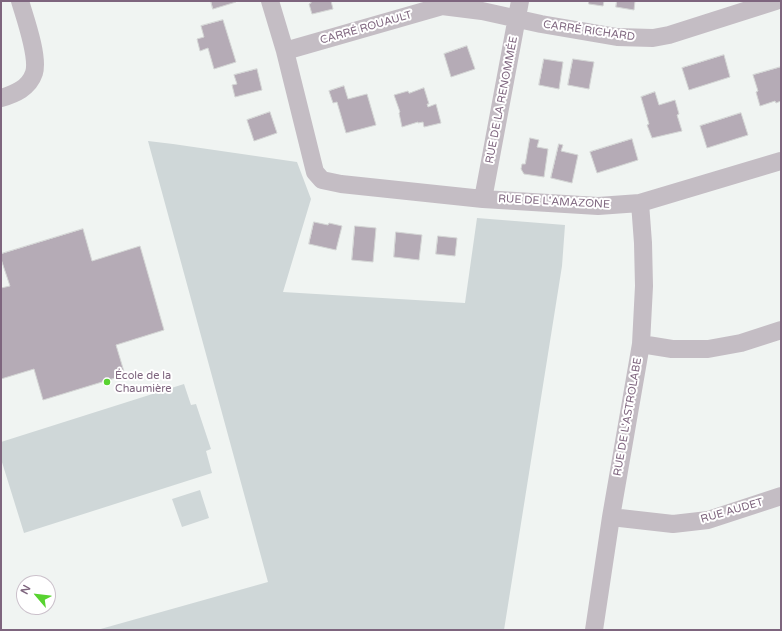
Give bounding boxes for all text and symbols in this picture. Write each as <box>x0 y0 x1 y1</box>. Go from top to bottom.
street label: CARRÉ ROUAULT <box>319 9 413 47</box>
street label: CARRÉ RICHARD <box>542 18 636 44</box>
street label: RUE DE LA RENOMMÉE <box>483 35 521 165</box>
street label: RUE DE L'AMAZONE <box>498 192 610 212</box>
street label: RUE DE L'ASTROLABE <box>611 357 645 477</box>
place label: École de la Chaumière <box>115 369 172 395</box>
marker: École de la Chaumière <box>102 377 112 387</box>
street label: RUE AUDET <box>699 496 765 526</box>
north arrow <box>16 575 56 615</box>
text: N <box>18 583 34 597</box>

